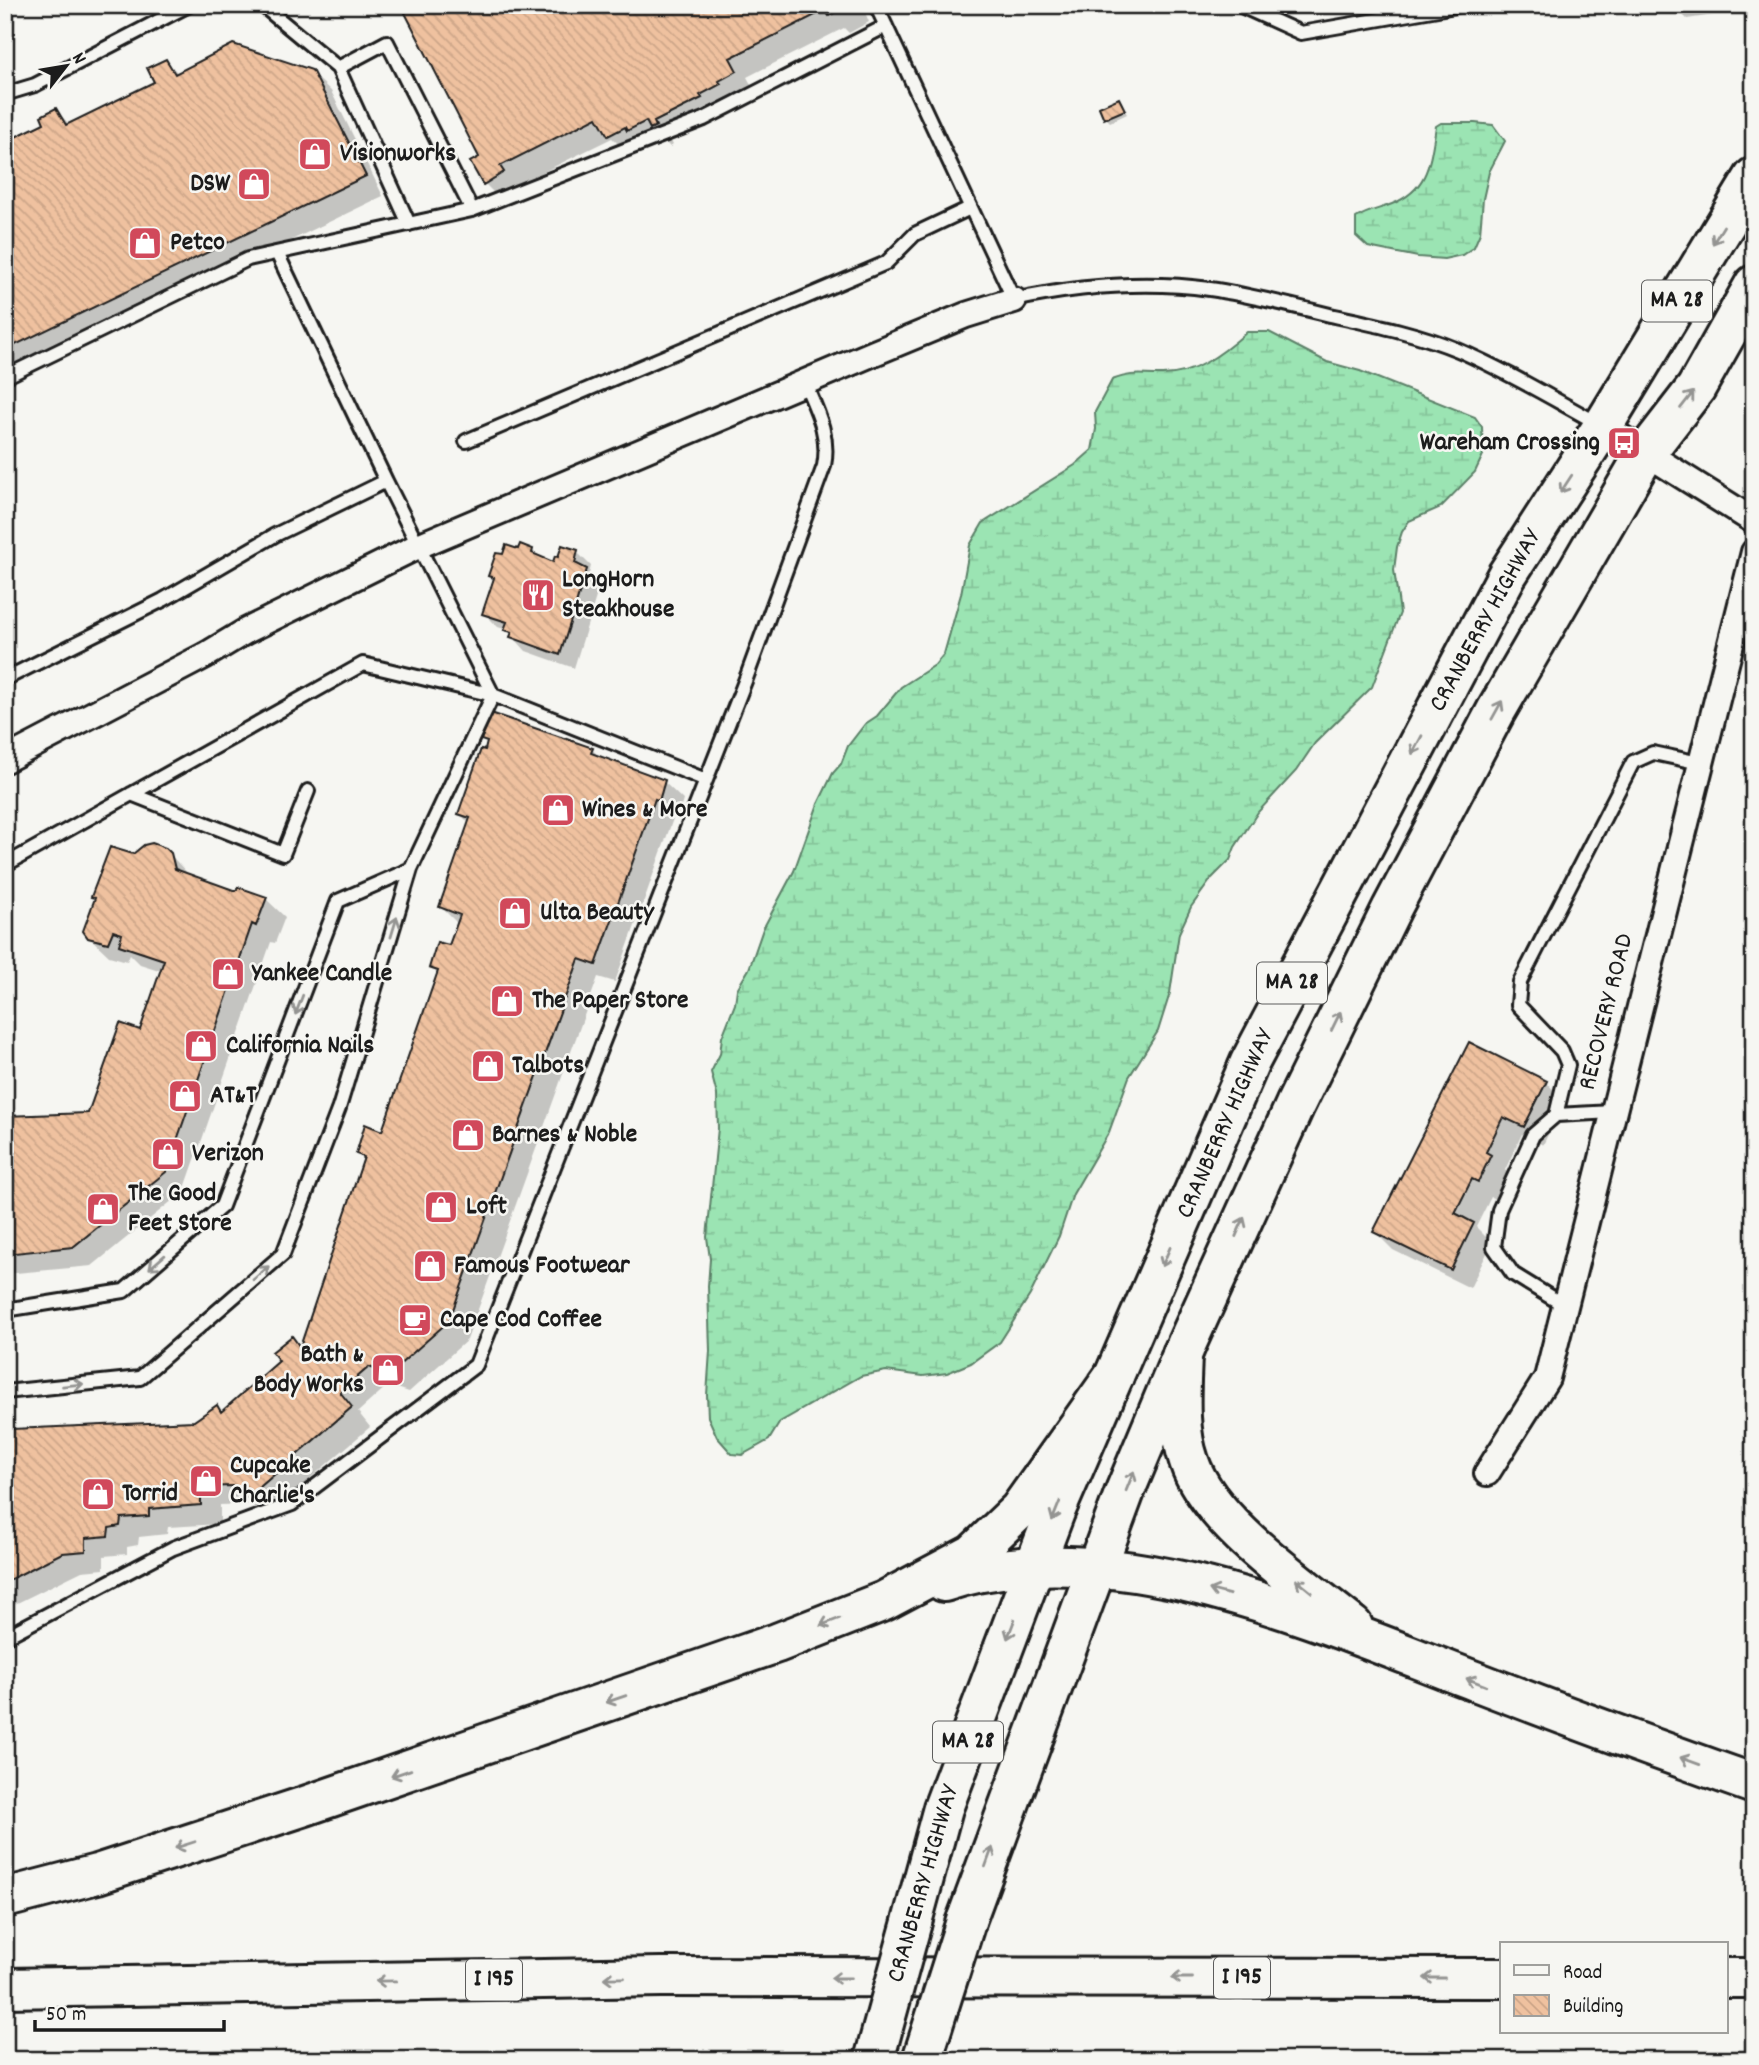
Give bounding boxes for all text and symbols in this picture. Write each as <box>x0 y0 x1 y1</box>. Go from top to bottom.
north arrow <box>32 32 102 102</box>
text: N <box>64 48 92 70</box>
shop icon: Visionworks <box>296 135 334 173</box>
place label: Visionworks <box>340 136 456 173</box>
shop icon: DSW <box>235 165 273 203</box>
place label: DSW <box>190 166 231 203</box>
shop icon: Petco <box>126 224 164 262</box>
place label: Petco <box>170 225 225 262</box>
one-way arrow <box>1710 225 1724 245</box>
road number: MA 28 <box>1642 280 1712 322</box>
one-way arrow <box>1680 391 1695 409</box>
bus stop icon: Wareham Crossing <box>1605 424 1643 462</box>
place label: Wareham Crossing <box>1420 425 1600 462</box>
one-way arrow <box>1558 473 1572 493</box>
street label: CRANBERRY HIGHWAY <box>1420 522 1552 719</box>
place label: LongHorn Steakhouse <box>562 562 674 629</box>
restaurant icon: LongHorn Steakhouse <box>519 576 557 614</box>
one-way arrow <box>1490 700 1504 721</box>
one-way arrow <box>1410 734 1424 755</box>
shop icon: Wines & More <box>539 791 577 829</box>
place label: Wines & More <box>582 792 707 829</box>
shop icon: Ulta Beauty <box>496 894 534 932</box>
place label: Ulta Beauty <box>540 895 655 932</box>
one-way arrow <box>388 916 401 938</box>
street label: RECOVERY ROAD <box>1570 930 1644 1094</box>
shop icon: Yankee Candle <box>209 955 247 993</box>
place label: Yankee Candle <box>251 956 392 993</box>
road number: MA 28 <box>1257 962 1327 1003</box>
shop icon: The Paper Store <box>488 982 526 1020</box>
place label: The Paper Store <box>532 983 688 1020</box>
one-way arrow <box>291 993 304 1015</box>
one-way arrow <box>1330 1011 1344 1032</box>
street label: CRANBERRY HIGHWAY <box>1168 1022 1285 1225</box>
shop icon: California Nails <box>182 1027 220 1065</box>
place label: California Nails <box>226 1028 374 1065</box>
shop icon: Talbots <box>469 1047 507 1085</box>
place label: Talbots <box>512 1048 584 1085</box>
shop icon: AT&T <box>166 1077 204 1115</box>
place label: AT&T <box>210 1078 257 1115</box>
shop icon: Barnes & Noble <box>449 1116 487 1154</box>
place label: Barnes & Noble <box>492 1117 637 1154</box>
shop icon: Verizon <box>149 1135 187 1173</box>
place label: Verizon <box>192 1136 264 1173</box>
place label: The Good Feet Store <box>128 1176 232 1243</box>
shop icon: Loft <box>422 1188 460 1226</box>
place label: Loft <box>466 1189 507 1226</box>
shop icon: The Good Feet Store <box>84 1190 122 1228</box>
one-way arrow <box>1234 1217 1247 1238</box>
one-way arrow <box>1159 1246 1172 1267</box>
shop icon: Famous Footwear <box>411 1247 449 1285</box>
place label: Famous Footwear <box>454 1248 630 1285</box>
one-way arrow <box>148 1254 166 1270</box>
one-way arrow <box>252 1265 270 1281</box>
cafe icon: Cape Cod Coffee <box>396 1301 434 1339</box>
place label: Cape Cod Coffee <box>440 1302 602 1339</box>
place label: Bath & Body Works <box>254 1337 364 1404</box>
shop icon: Bath & Body Works <box>369 1351 407 1389</box>
one-way arrow <box>61 1378 84 1391</box>
place label: Cupcake Charlie's <box>230 1448 315 1515</box>
shop icon: Cupcake Charlie's <box>187 1462 225 1500</box>
one-way arrow <box>1124 1470 1137 1492</box>
shop icon: Torrid <box>79 1475 117 1513</box>
place label: Torrid <box>122 1476 178 1513</box>
one-way arrow <box>1048 1499 1061 1521</box>
one-way arrow <box>1296 1579 1314 1594</box>
one-way arrow <box>1208 1585 1231 1598</box>
one-way arrow <box>820 1617 842 1630</box>
one-way arrow <box>1003 1618 1016 1640</box>
one-way arrow <box>1466 1674 1488 1687</box>
one-way arrow <box>605 1693 627 1706</box>
road number: MA 28 <box>933 1722 1003 1762</box>
one-way arrow <box>1679 1754 1701 1766</box>
one-way arrow <box>390 1768 412 1780</box>
street label: CRANBERRY HIGHWAY <box>878 1779 970 1987</box>
one-way arrow <box>174 1839 196 1852</box>
one-way arrow <box>984 1847 996 1869</box>
legend <box>1500 1942 1728 2034</box>
road number: I 195 <box>1214 1957 1270 1998</box>
road number: I 195 <box>466 1959 522 2000</box>
text: Road <box>1563 1959 1602 1989</box>
one-way arrow <box>603 1971 626 1985</box>
one-way arrow <box>830 1971 853 1985</box>
one-way arrow <box>1170 1971 1193 1985</box>
one-way arrow <box>1422 1971 1445 1985</box>
one-way arrow <box>375 1974 398 1988</box>
scale bar <box>35 1988 224 2032</box>
text: Building <box>1563 1993 1623 2023</box>
text: 50 m <box>46 2001 86 2031</box>

